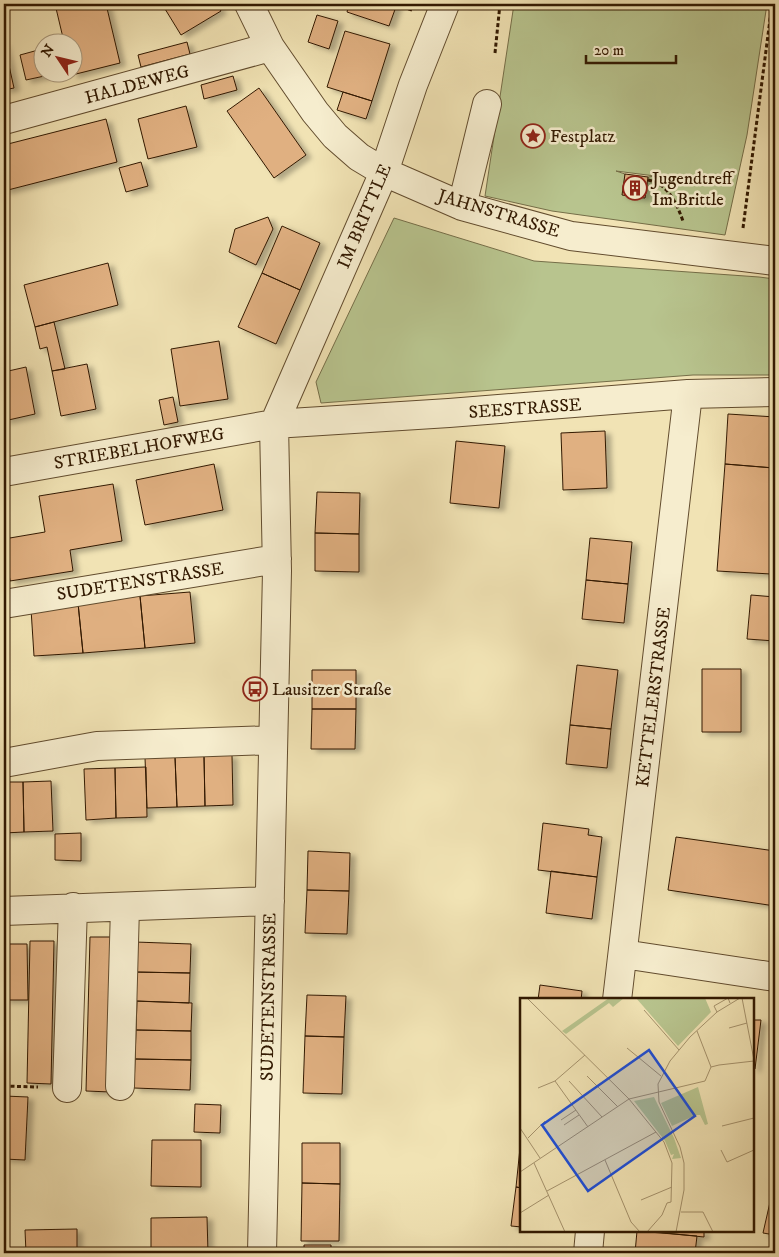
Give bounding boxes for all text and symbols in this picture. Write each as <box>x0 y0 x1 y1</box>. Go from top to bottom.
north arrow <box>32 32 82 82</box>
scale bar <box>586 32 676 64</box>
text: N <box>37 41 59 61</box>
text: 20 m <box>594 41 624 60</box>
street label: HALDEWEG <box>83 60 192 109</box>
place icon: Festplatz <box>520 123 546 149</box>
place label: Festplatz <box>550 126 616 148</box>
street label: IM BRITTLE <box>333 160 397 272</box>
place label: Jugendtreff Im Brittle <box>650 168 735 211</box>
building icon: Jugendtreff Im Brittle <box>622 175 648 201</box>
street label: JAHNSTRASSE <box>433 184 563 243</box>
street label: SEESTRASSE <box>468 394 582 424</box>
street label: STRIEBELHOFWEG <box>52 423 226 475</box>
street label: SUDETENSTRASSE <box>55 558 225 606</box>
street label: KETTELERSTRASSE <box>632 605 676 789</box>
bus stop icon: Lausitzer Straße <box>242 676 268 702</box>
place label: Lausitzer Straße <box>272 679 391 701</box>
street label: SUDETENSTRASSE <box>257 912 281 1081</box>
inset map <box>520 998 754 1232</box>

